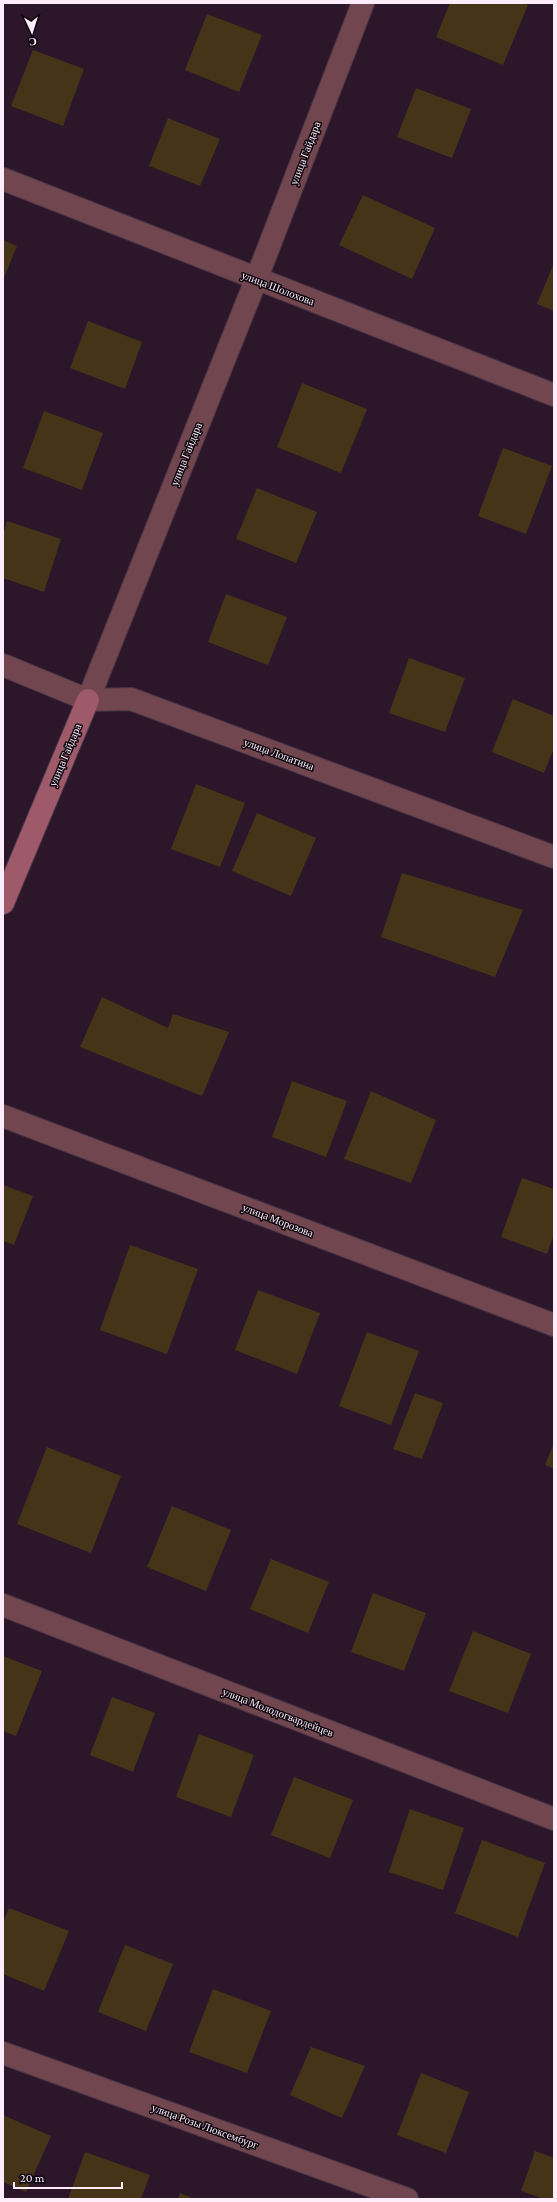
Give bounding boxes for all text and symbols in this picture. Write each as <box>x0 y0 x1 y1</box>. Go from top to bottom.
north arrow <box>12 12 52 52</box>
text: С <box>28 36 37 48</box>
street label: улица Гайдара <box>287 119 323 186</box>
street label: улица Шолохова <box>240 269 316 307</box>
street label: улица Гайдара <box>168 421 204 487</box>
street label: улица Гайдара <box>46 722 84 788</box>
street label: улица Лопатина <box>242 736 316 772</box>
street label: улица Морозова <box>241 1201 315 1239</box>
street label: улица Молодогвардейцев <box>221 1685 335 1739</box>
street label: улица Розы Люксембург <box>150 2101 260 2151</box>
scale bar <box>14 2164 122 2190</box>
text: 20 m <box>20 2171 45 2185</box>

